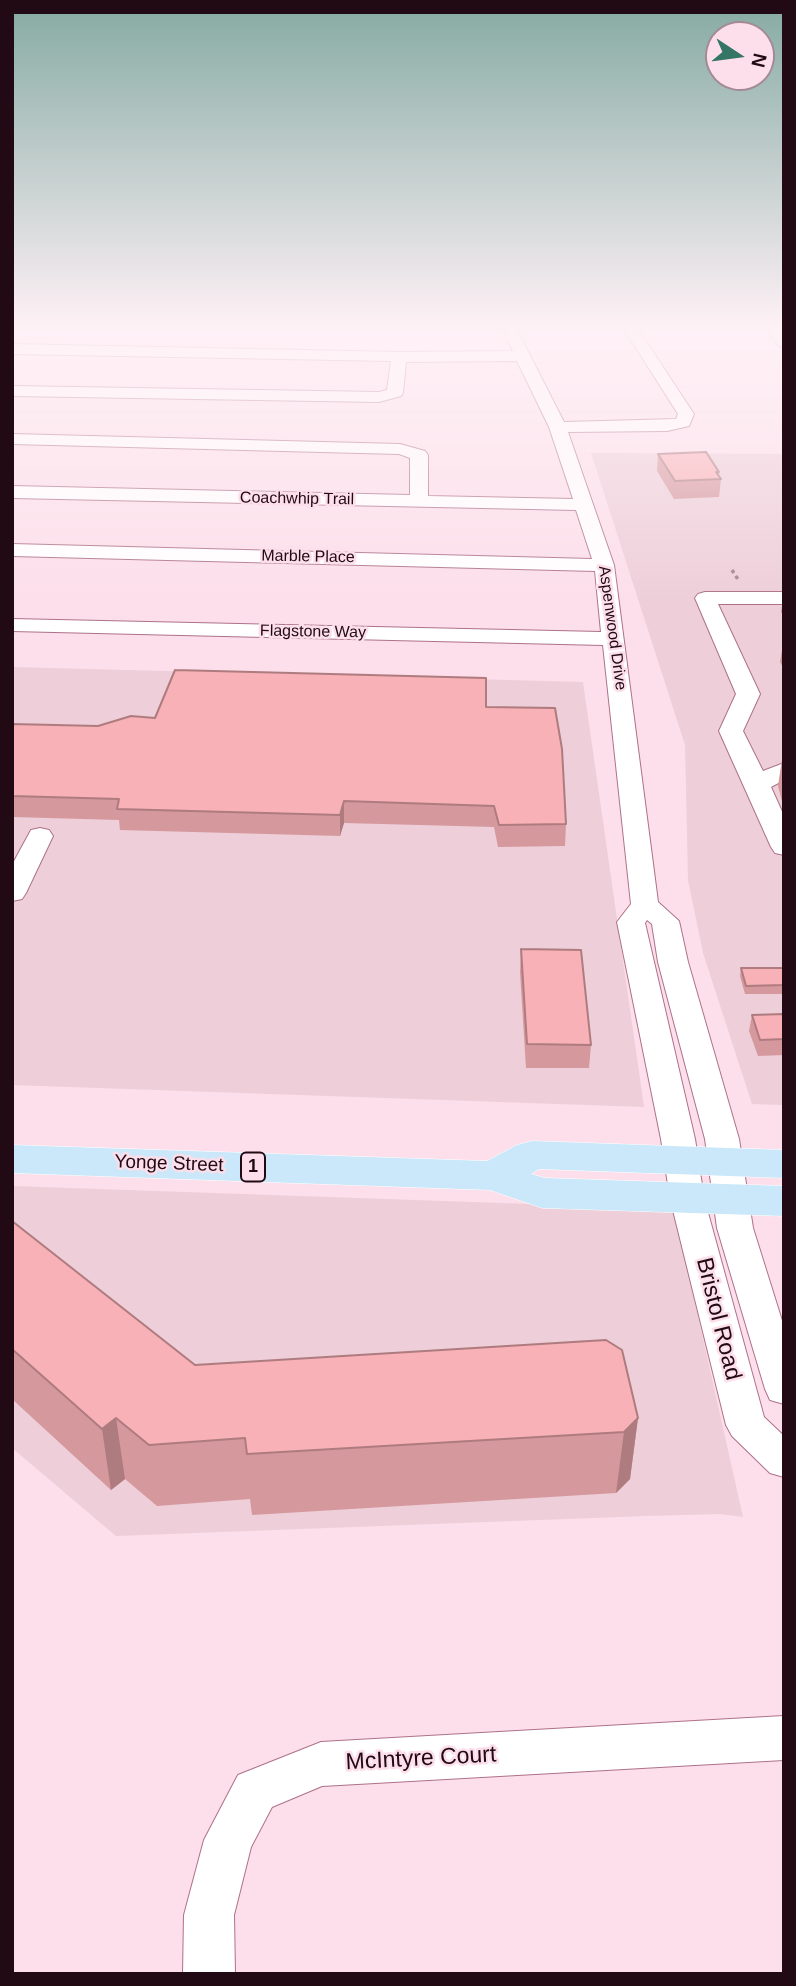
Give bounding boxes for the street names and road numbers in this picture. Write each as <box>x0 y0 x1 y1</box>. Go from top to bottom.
street label: Coachwhip Trail <box>240 488 354 510</box>
street label: Marble Place <box>261 547 355 567</box>
street label: Aspenwood Drive <box>594 565 630 691</box>
street label: Flagstone Way <box>260 621 366 643</box>
street label: Yonge Street <box>114 1151 224 1177</box>
road number: 1 <box>241 1152 265 1182</box>
street label: Bristol Road <box>689 1255 747 1383</box>
street label: McIntyre Court <box>345 1741 497 1777</box>

